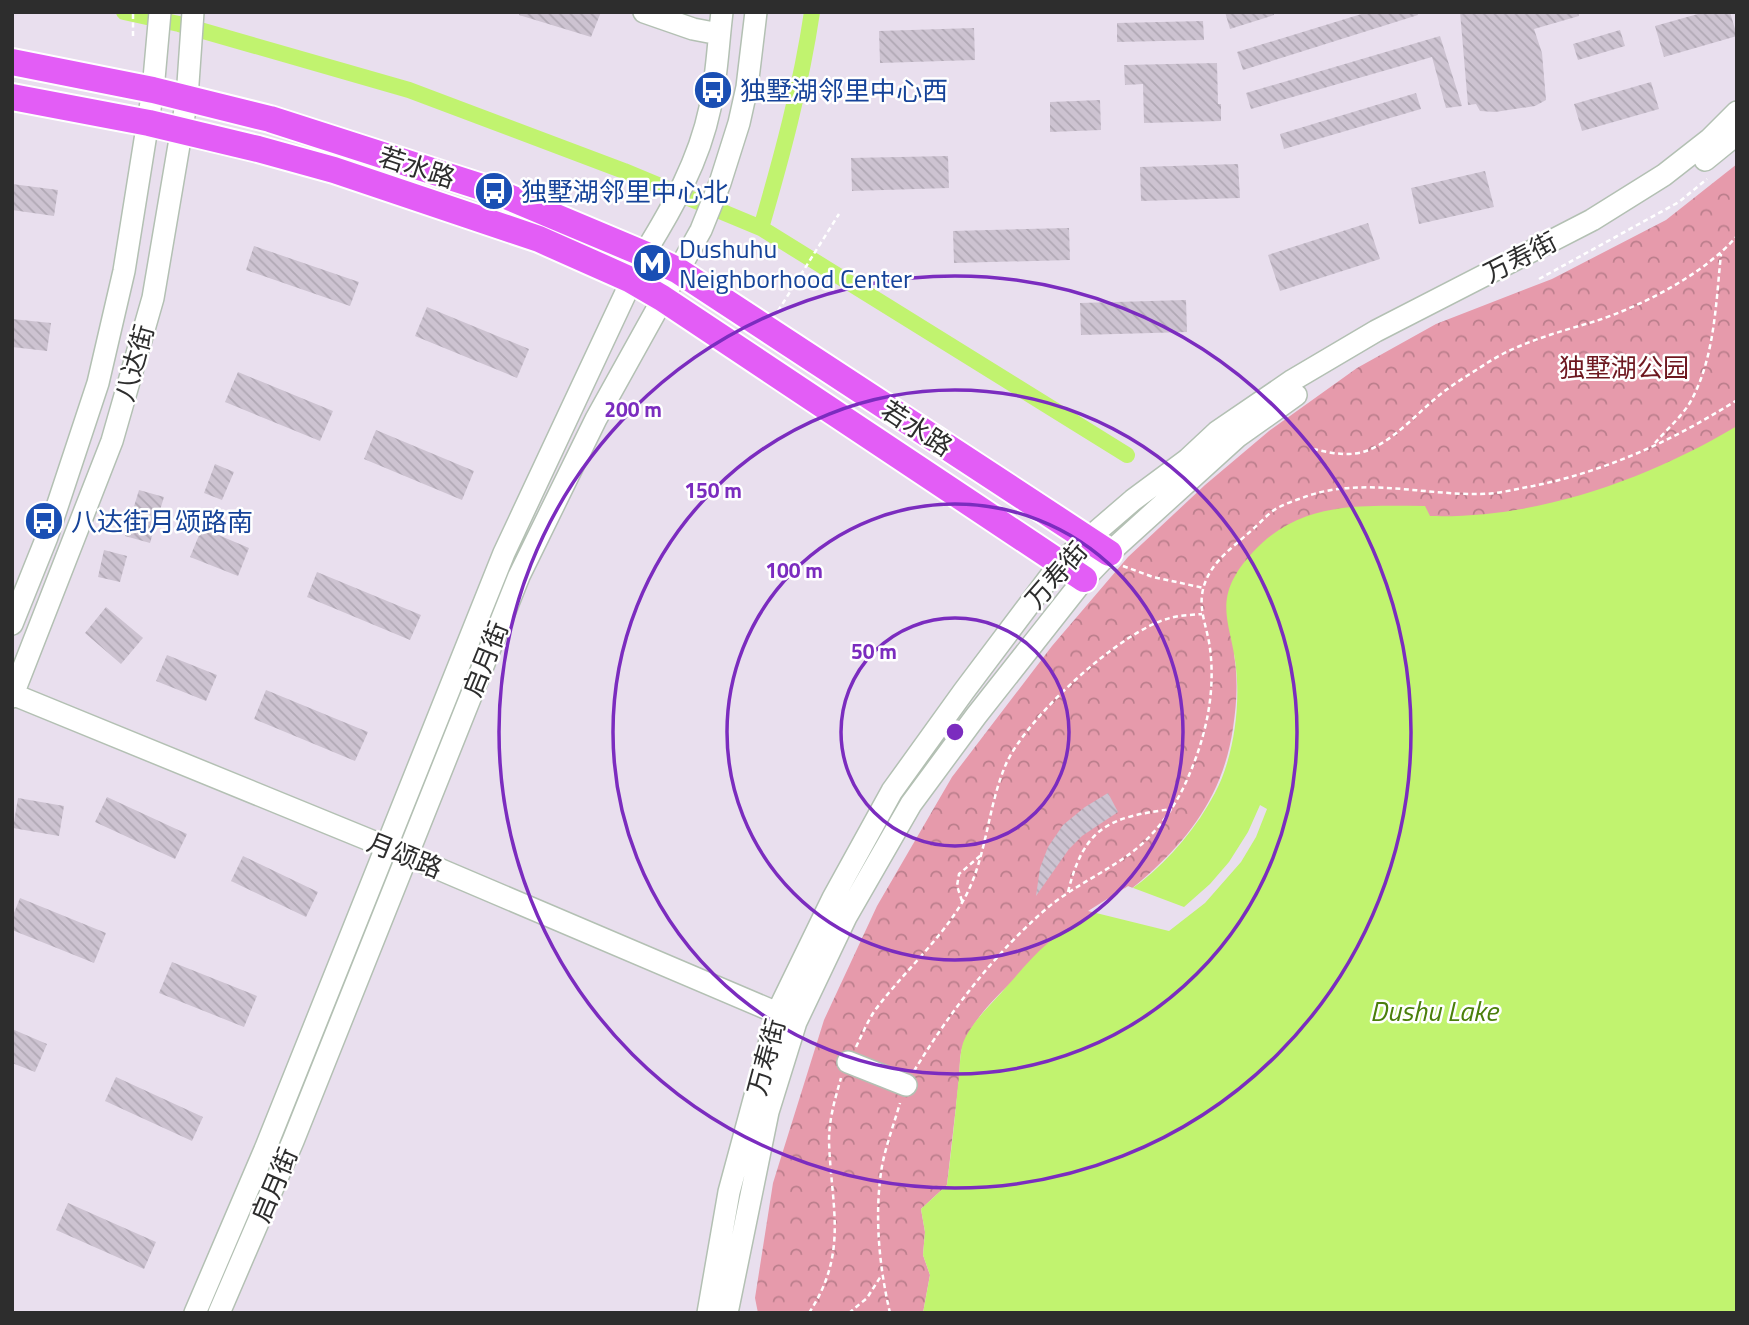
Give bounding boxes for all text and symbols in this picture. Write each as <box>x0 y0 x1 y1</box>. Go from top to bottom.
bus stop icon: 独墅湖邻里中心西 <box>692 69 734 111</box>
place label: 独墅湖邻里中心西 <box>740 71 948 110</box>
street label: 若水路 <box>374 136 460 198</box>
bus stop icon: 独墅湖邻里中心北 <box>473 170 515 212</box>
place label: 独墅湖邻里中心北 <box>521 172 729 211</box>
street label: 万寿街 <box>1476 222 1564 292</box>
place label: Dushuhu Neighborhood Center <box>679 229 912 298</box>
metro station icon: Dushuhu Neighborhood Center <box>631 242 673 284</box>
street label: 八达街 <box>105 320 163 406</box>
park label: 独墅湖公园 <box>1559 348 1689 387</box>
street label: 若水路 <box>874 390 960 466</box>
text: 200 m <box>604 393 662 425</box>
text: 150 m <box>684 474 742 506</box>
bus stop icon: 八达街月颂路南 <box>23 500 65 542</box>
place label: 八达街月颂路南 <box>71 502 253 541</box>
street label: 万寿街 <box>1016 533 1096 617</box>
text: 100 m <box>765 554 823 586</box>
street label: 启月街 <box>452 616 518 702</box>
text: 50 m <box>851 635 897 667</box>
centre of rings <box>943 720 967 744</box>
street label: 月颂路 <box>362 822 448 888</box>
water label: Dushu Lake <box>1370 989 1500 1032</box>
street label: 万寿街 <box>737 1014 795 1100</box>
street label: 启月街 <box>241 1141 307 1229</box>

